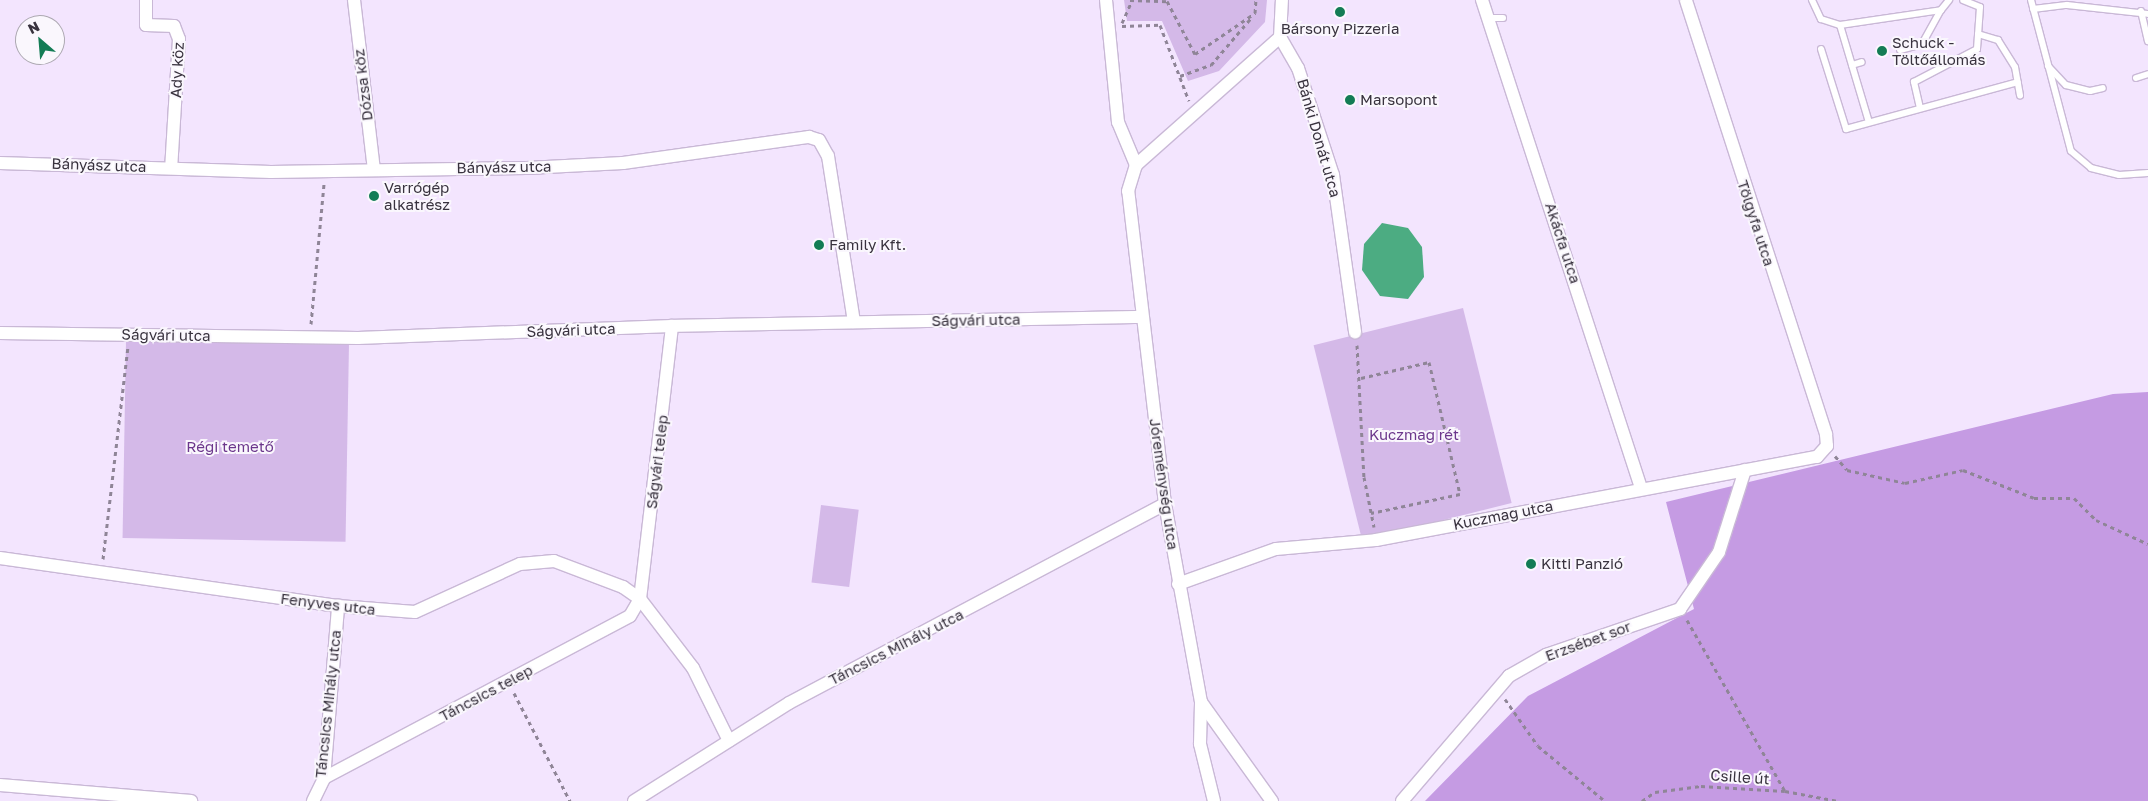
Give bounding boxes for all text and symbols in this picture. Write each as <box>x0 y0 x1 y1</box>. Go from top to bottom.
marker: Bársony Pizzeria <box>1334 6 1346 18</box>
north arrow <box>15 15 65 65</box>
text: N <box>25 17 42 37</box>
place label: Bársony Pizzeria <box>1281 20 1399 38</box>
place label: Schuck - Töltőállomás <box>1892 33 1986 68</box>
street label: Ady köz <box>167 42 187 98</box>
marker: Schuck - Töltőállomás <box>1876 45 1888 57</box>
street label: Dózsa köz <box>350 48 376 122</box>
street label: Bánki Donát utca <box>1293 77 1345 199</box>
place label: Marsopont <box>1360 91 1437 109</box>
marker: Marsopont <box>1344 94 1356 106</box>
street label: Bányász utca <box>51 154 147 176</box>
street label: Bányász utca <box>456 157 552 177</box>
place label: Varrógép alkatrész <box>384 178 450 213</box>
street label: Tölgyfa utca <box>1734 178 1778 268</box>
marker: Varrógép alkatrész <box>368 190 380 202</box>
street label: Akácfa utca <box>1541 200 1585 286</box>
place label: Family Kft. <box>829 236 906 254</box>
marker: Family Kft. <box>813 239 825 251</box>
street label: Ságvári utca <box>931 310 1021 330</box>
street label: Ságvári utca <box>526 319 616 341</box>
street label: Ságvári utca <box>121 325 211 345</box>
street label: Ságvári telep <box>642 414 672 510</box>
street label: Jóreménység utca <box>1146 417 1182 551</box>
park label: Kuczmag rét <box>1369 426 1459 444</box>
park label: Régi temető <box>186 438 274 456</box>
street label: Kuczmag utca <box>1452 496 1554 534</box>
place label: Kitti Panzió <box>1541 555 1623 573</box>
marker: Kitti Panzió <box>1525 558 1537 570</box>
street label: Fenyves utca <box>280 589 376 619</box>
street label: Táncsics Mihály utca <box>826 605 966 689</box>
street label: Erzsébet sor <box>1543 617 1633 665</box>
street label: Táncsics Mihály utca <box>311 629 345 779</box>
street label: Táncsics telep <box>436 661 536 725</box>
street label: Csille út <box>1710 766 1770 788</box>

